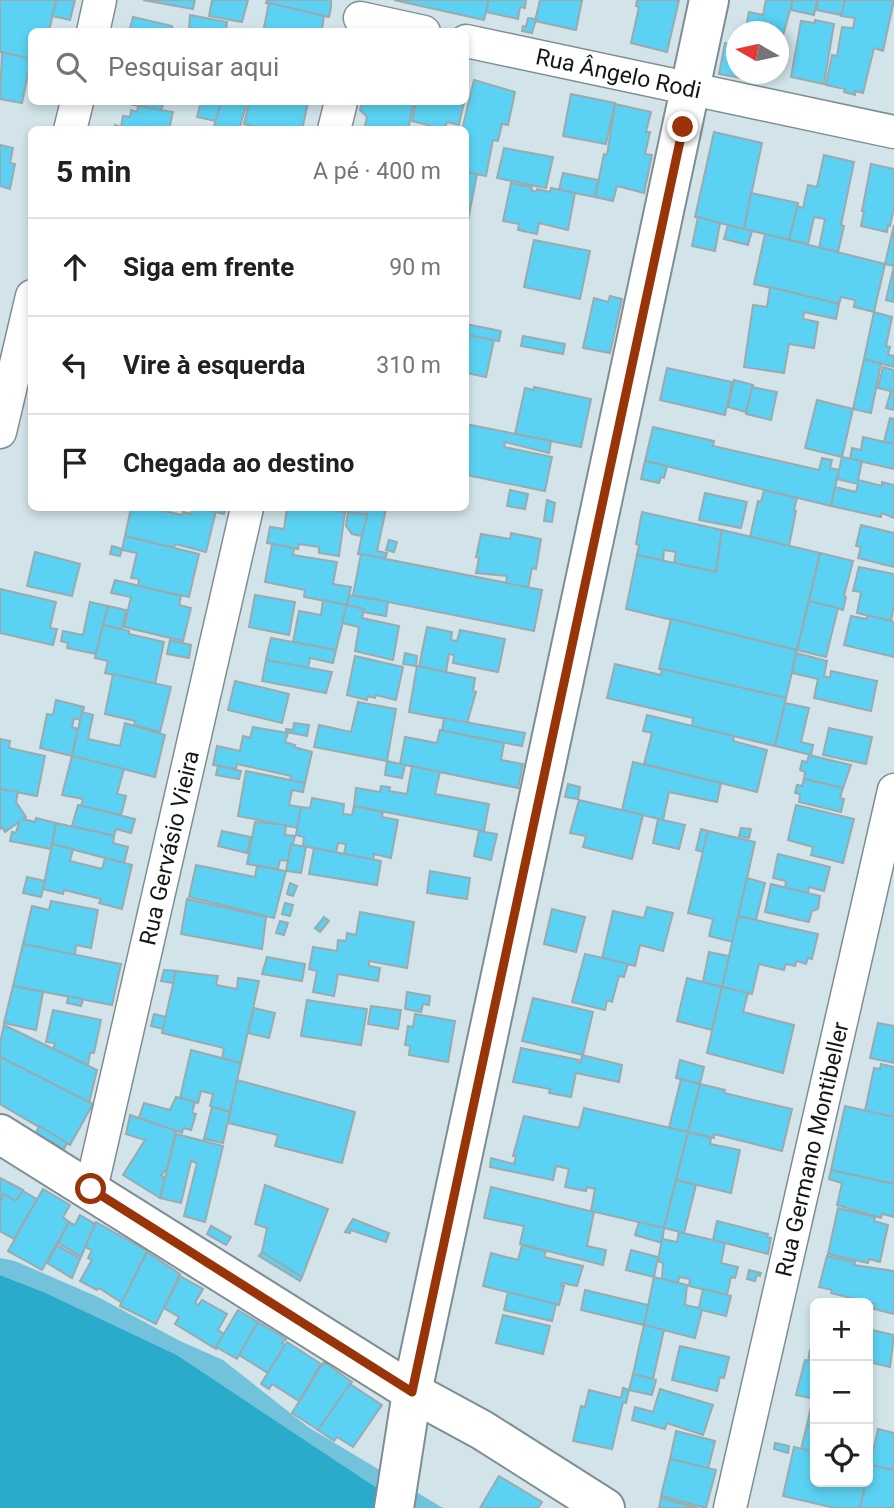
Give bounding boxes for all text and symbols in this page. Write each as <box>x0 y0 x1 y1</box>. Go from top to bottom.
north arrow <box>726 21 789 84</box>
search box <box>28 28 469 105</box>
street label: Rua Ângelo Rodi <box>533 43 704 104</box>
icon: search <box>52 48 90 86</box>
text: Pesquisar aqui <box>108 52 279 82</box>
route end <box>667 111 698 142</box>
text: 5 min <box>56 154 131 189</box>
text: A pé · 400 m <box>313 158 441 185</box>
icon: ahead <box>56 248 94 286</box>
text: Siga em frente <box>123 252 294 282</box>
text: 90 m <box>389 254 441 281</box>
icon: left <box>56 346 94 384</box>
text: Vire à esquerda <box>123 350 306 380</box>
text: 310 m <box>376 352 441 379</box>
icon: arrive <box>56 444 94 482</box>
text: Chegada ao destino <box>123 448 354 478</box>
street label: Rua Gervásio Vieira <box>134 748 204 948</box>
street label: Rua Germano Montibeller <box>770 1019 854 1279</box>
route start <box>75 1173 106 1204</box>
map controls <box>810 1298 873 1487</box>
button: + <box>810 1298 873 1361</box>
button: − <box>810 1361 873 1424</box>
button: locate <box>810 1424 873 1487</box>

